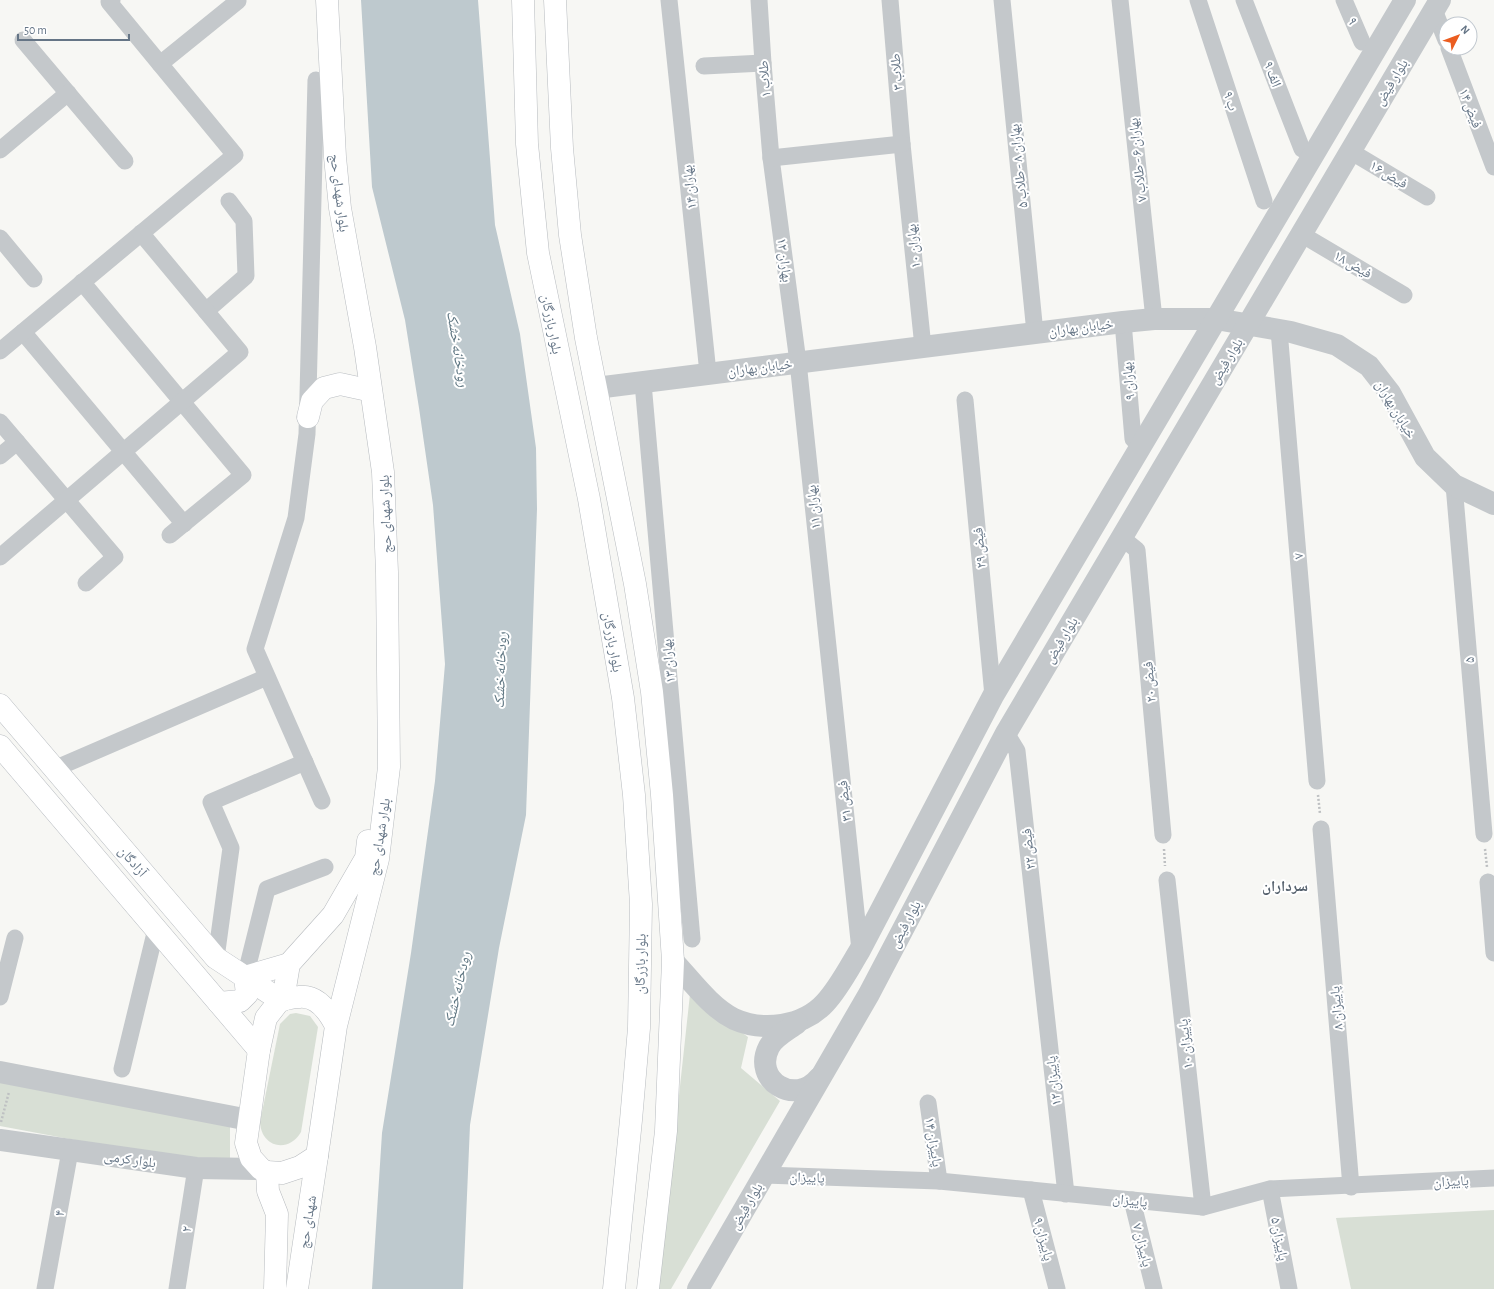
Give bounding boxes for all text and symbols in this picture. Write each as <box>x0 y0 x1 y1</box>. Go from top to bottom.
scale bar <box>18 16 129 42</box>
street label: ۹ <box>1344 16 1360 27</box>
north arrow <box>1438 16 1478 56</box>
text: N <box>1458 23 1472 36</box>
text: 50 m <box>24 24 47 36</box>
street label: طلاب ۳ <box>888 53 906 91</box>
street label: بلوار فیض <box>1373 57 1412 109</box>
street label: طلاب ۱ <box>756 60 774 98</box>
street label: ۹ الف <box>1261 60 1283 89</box>
street label: فیض ۱۴ <box>1455 87 1484 131</box>
street label: ۹ ب <box>1220 90 1240 113</box>
street label: بهاران ۶ - طلاب ۷ <box>1127 117 1150 203</box>
street label: بهاران ۸ - طلاب ۵ <box>1008 123 1031 209</box>
street label: بلوار شهدای حج <box>325 153 351 233</box>
street label: فیض ۱۶ <box>1367 158 1410 192</box>
street label: بهاران ۱۴ <box>681 164 700 210</box>
street label: بهاران ۱۰ <box>905 223 924 269</box>
street label: بهاران ۱۲ <box>773 237 794 283</box>
street label: فیض ۱۸ <box>1331 249 1374 282</box>
street label: بلوار بازرگان <box>537 293 564 356</box>
water label: رودخانه خشک <box>443 310 471 388</box>
street label: خیابان بهاران <box>1048 317 1114 340</box>
street label: بلوار فیض <box>1208 336 1247 388</box>
street label: خیابان بهاران <box>727 357 793 380</box>
street label: بهاران ۹ <box>1120 361 1139 401</box>
street label: خیابان بهاران <box>1372 378 1418 442</box>
street label: بلوار شهدای حج <box>378 474 396 553</box>
street label: بهاران ۱۱ <box>805 484 824 530</box>
street label: فیض ۲۹ <box>971 527 990 569</box>
street label: ۷ <box>1292 552 1306 560</box>
street label: بلوار بازرگان <box>599 611 624 674</box>
street label: بلوار فیض <box>1043 615 1082 667</box>
water label: رودخانه خشک <box>492 631 510 709</box>
street label: بهاران ۱۳ <box>660 638 679 684</box>
street label: ۵ <box>1463 656 1477 664</box>
street label: فیض ۲۰ <box>1141 661 1160 703</box>
street label: فیض ۳۱ <box>836 779 855 822</box>
street label: بلوار شهدای حج <box>367 797 395 877</box>
street label: فیض ۲۲ <box>1020 827 1039 870</box>
street label: آزادگان <box>115 843 150 881</box>
district label: سرداران <box>1262 879 1308 895</box>
street label: بلوار فیض <box>888 898 925 951</box>
street label: بلوار بازرگان <box>633 933 650 994</box>
water label: رودخانه خشک <box>442 950 474 1028</box>
street label: پاییزان ۸ <box>1328 985 1347 1030</box>
street label: پاییزان ۱۰ <box>1176 1018 1197 1070</box>
street label: پاییزان ۱۲ <box>1044 1055 1065 1107</box>
street label: پاییزان ۱۴ <box>921 1116 944 1168</box>
street label: بلوار کرمی <box>103 1149 157 1172</box>
street label: پاییزان <box>789 1170 825 1187</box>
street label: پاییزان <box>1433 1174 1469 1191</box>
street label: بلوار فیض <box>728 1181 767 1233</box>
street label: پاییزان <box>1111 1192 1148 1211</box>
street label: شهدای حج <box>297 1195 321 1250</box>
street label: ۴ <box>53 1209 67 1217</box>
street label: پاییزان ۹ <box>1030 1216 1056 1263</box>
street label: پاییزان ۵ <box>1267 1216 1290 1263</box>
street label: پاییزان ۷ <box>1129 1222 1154 1269</box>
street label: ۲ <box>180 1225 194 1233</box>

